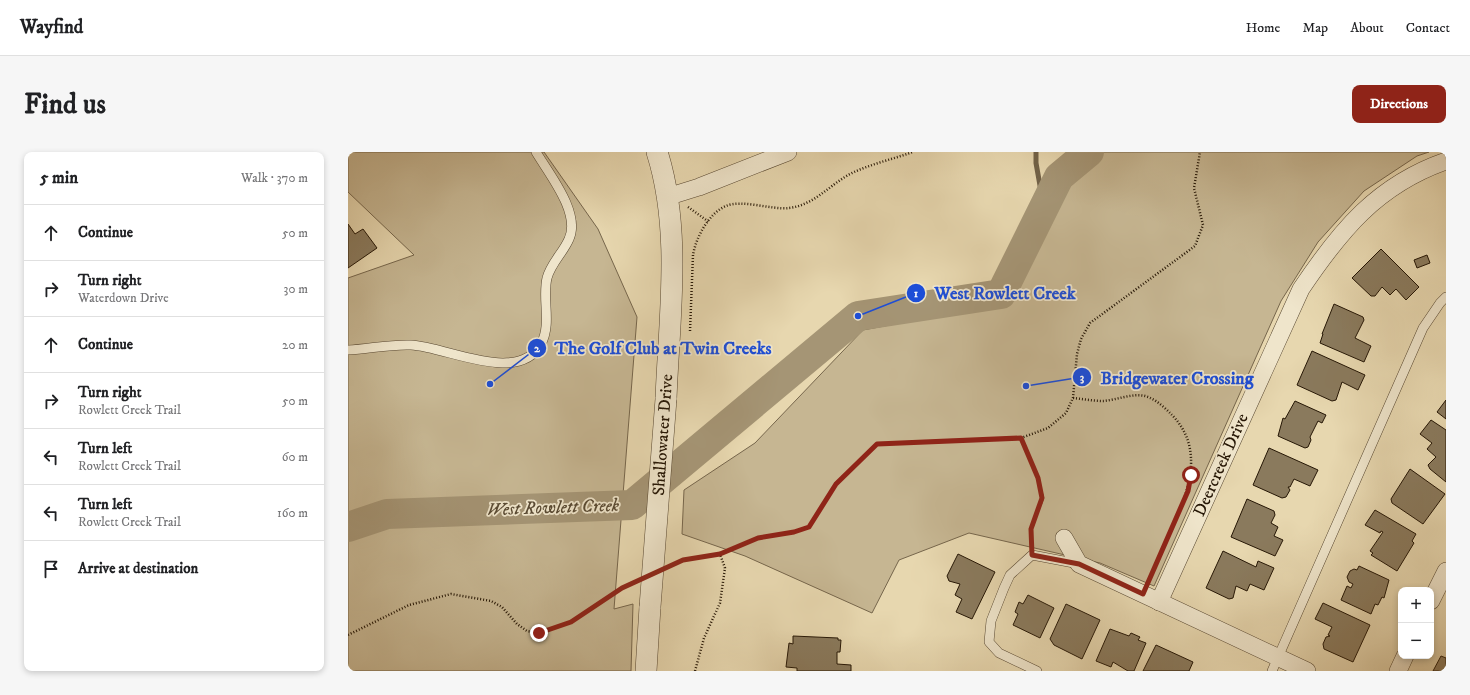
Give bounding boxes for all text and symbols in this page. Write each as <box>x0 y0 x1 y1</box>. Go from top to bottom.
text: Wayfind <box>20 16 83 39</box>
text: Home <box>1246 19 1280 37</box>
text: Map <box>1302 19 1328 37</box>
text: About <box>1350 19 1384 37</box>
text: Contact <box>1406 19 1450 37</box>
button: Directions <box>1352 85 1446 123</box>
text: Find us <box>24 87 106 122</box>
text: 5 min <box>40 167 78 189</box>
text: Walk · 370 m <box>241 170 308 186</box>
icon: ahead <box>40 222 62 244</box>
text: Continue <box>78 223 133 242</box>
text: 50 m <box>282 225 308 241</box>
text: Turn right <box>78 271 141 290</box>
icon: right <box>40 278 62 300</box>
callout: West Rowlett Creek <box>906 278 1083 308</box>
text: 30 m <box>284 281 308 297</box>
text: West Rowlett Creek <box>933 283 1077 305</box>
text: 1 <box>914 286 919 301</box>
text: Waterdown Drive <box>78 290 169 306</box>
callout: The Golf Club at Twin Creeks <box>527 333 780 363</box>
icon: ahead <box>40 334 62 356</box>
text: Continue <box>78 335 133 354</box>
text: 20 m <box>282 337 308 353</box>
text: The Golf Club at Twin Creeks <box>553 338 772 360</box>
text: 2 <box>534 341 541 356</box>
callout: Bridgewater Crossing <box>1072 362 1261 392</box>
text: Bridgewater Crossing <box>1101 368 1255 390</box>
text: 3 <box>1080 370 1085 385</box>
street label: Shallowater Drive <box>648 373 678 497</box>
text: Turn right <box>78 383 141 402</box>
icon: right <box>40 390 62 412</box>
text: 50 m <box>282 393 308 409</box>
text: Rowlett Creek Trail <box>78 402 181 418</box>
street label: Deercreek Drive <box>1188 410 1254 520</box>
text: Turn left <box>78 439 132 458</box>
icon: left <box>40 446 62 468</box>
text: 60 m <box>282 449 308 465</box>
text: Rowlett Creek Trail <box>78 458 181 474</box>
route start <box>1182 466 1200 484</box>
text: Turn left <box>78 495 132 514</box>
water label: West Rowlett Creek <box>486 495 620 521</box>
icon: left <box>40 502 62 524</box>
text: 160 m <box>277 505 308 521</box>
text: Rowlett Creek Trail <box>78 514 181 530</box>
icon: arrive <box>40 558 62 580</box>
text: Arrive at destination <box>78 559 198 578</box>
map controls <box>1398 587 1434 659</box>
button: + <box>1398 587 1434 623</box>
button: − <box>1398 623 1434 659</box>
route end <box>530 624 548 642</box>

